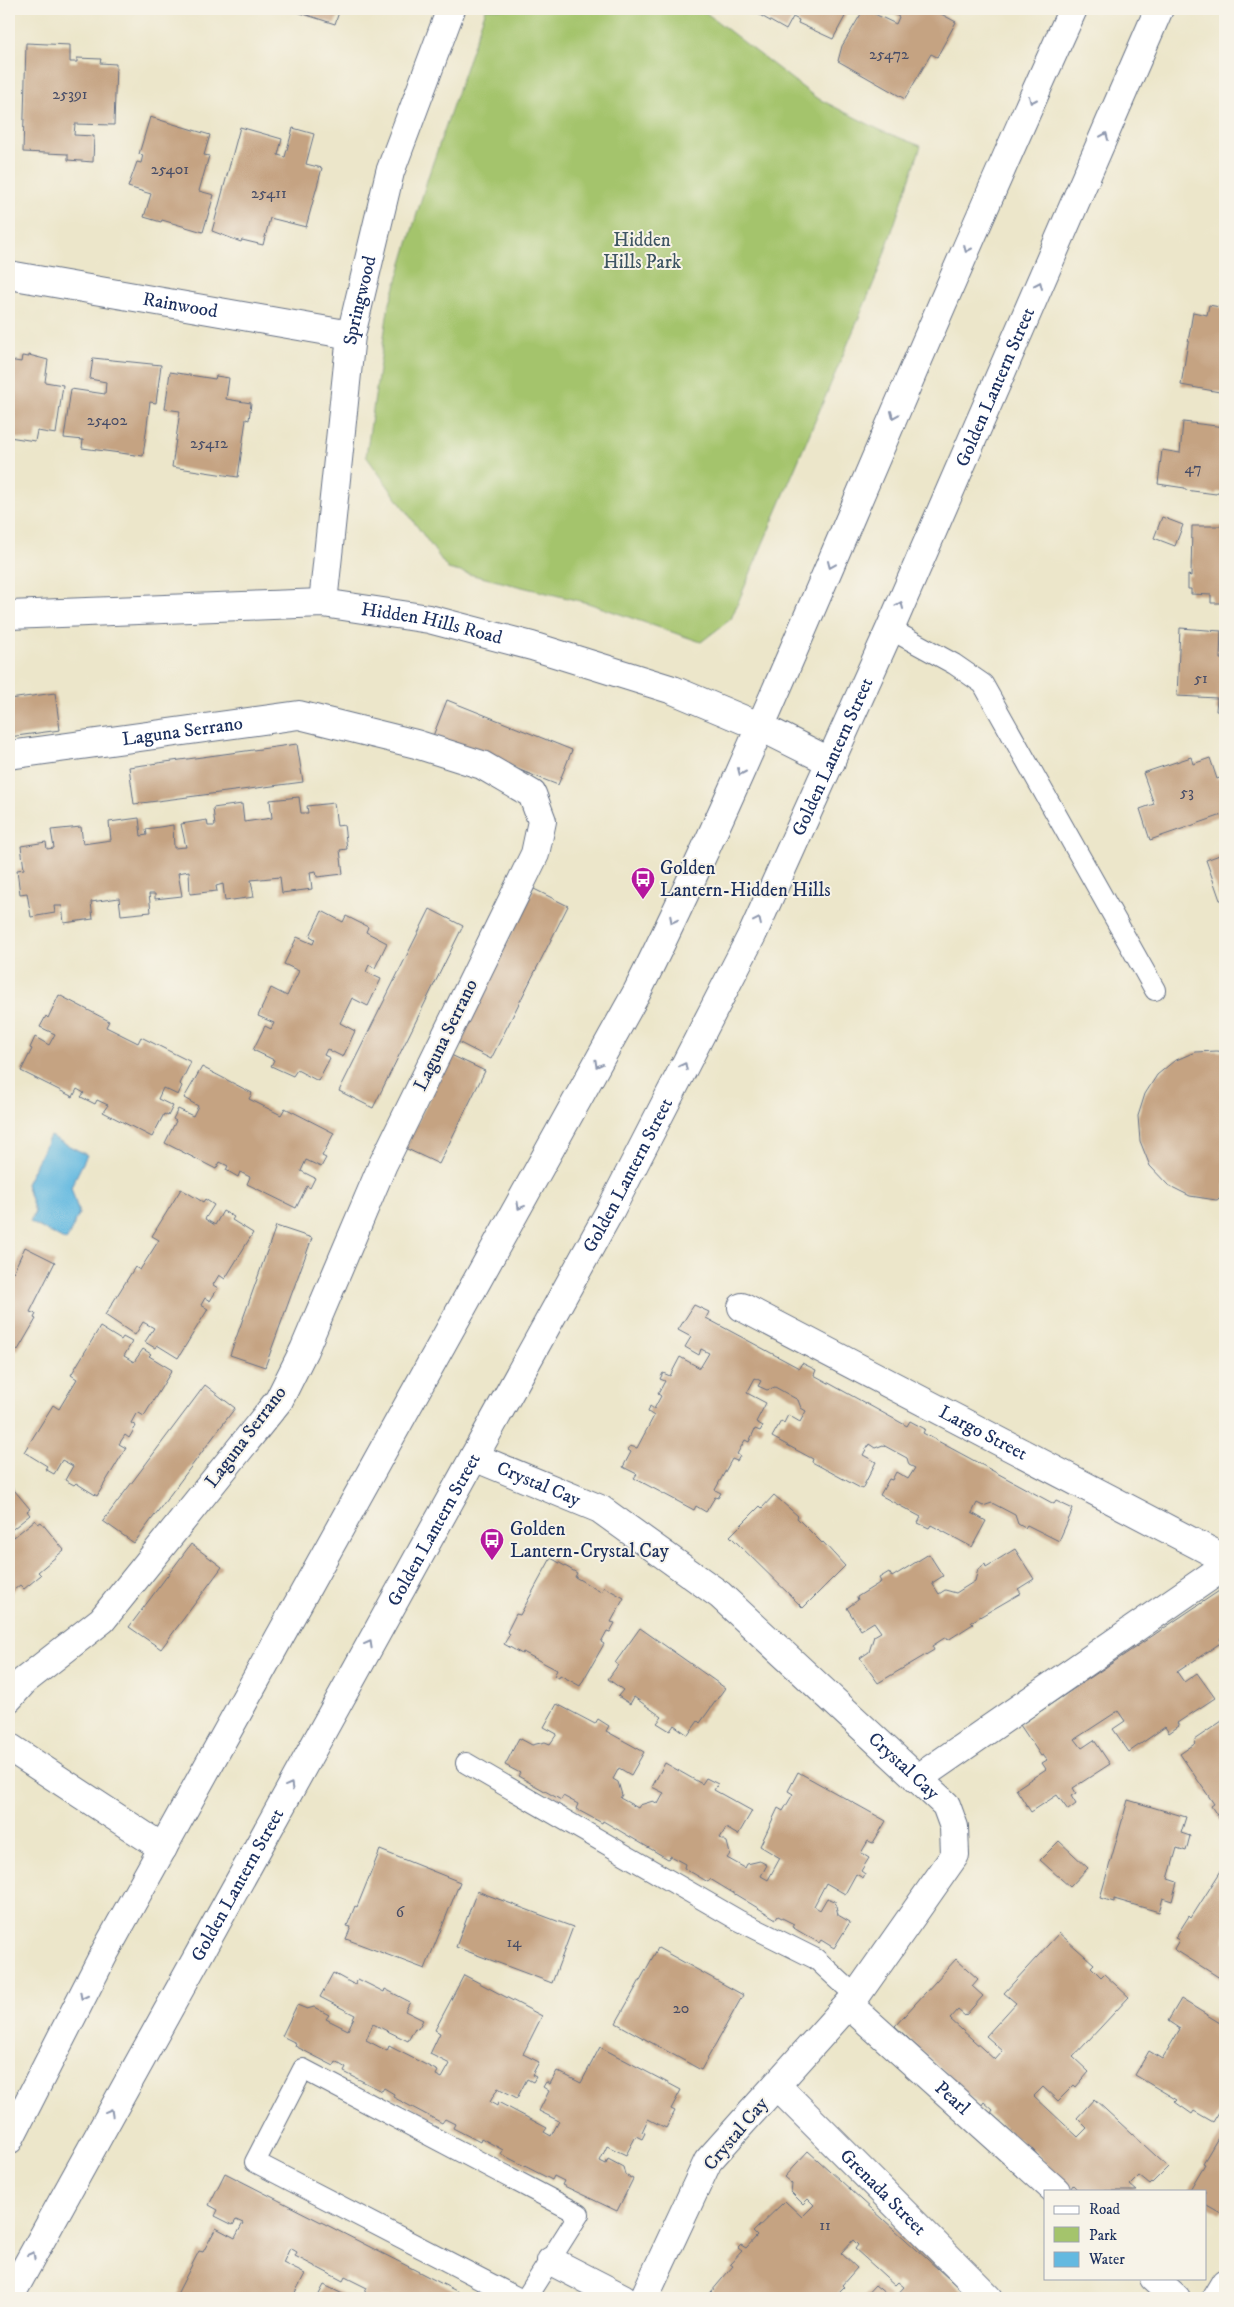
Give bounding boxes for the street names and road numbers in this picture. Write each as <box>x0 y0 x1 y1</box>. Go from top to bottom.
street label: Springwood <box>339 253 381 346</box>
street label: Rainwood <box>141 287 220 323</box>
street label: Golden Lantern Street <box>950 304 1040 470</box>
street label: Hidden Hills Road <box>360 597 505 649</box>
street label: Golden Lantern Street <box>787 674 878 840</box>
street label: Laguna Serrano <box>121 711 244 751</box>
street label: Laguna Serrano <box>409 975 483 1095</box>
street label: Golden Lantern Street <box>578 1094 678 1257</box>
street label: Laguna Serrano <box>200 1382 292 1492</box>
street label: Largo Street <box>935 1400 1031 1465</box>
street label: Golden Lantern Street <box>382 1449 485 1610</box>
street label: Crystal Cay <box>493 1456 585 1512</box>
street label: Crystal Cay <box>864 1727 945 1805</box>
street label: Golden Lantern Street <box>186 1804 289 1965</box>
street label: Pearl <box>930 2076 975 2120</box>
street label: Crystal Cay <box>699 2092 774 2175</box>
street label: Grenada Street <box>835 2144 931 2240</box>

